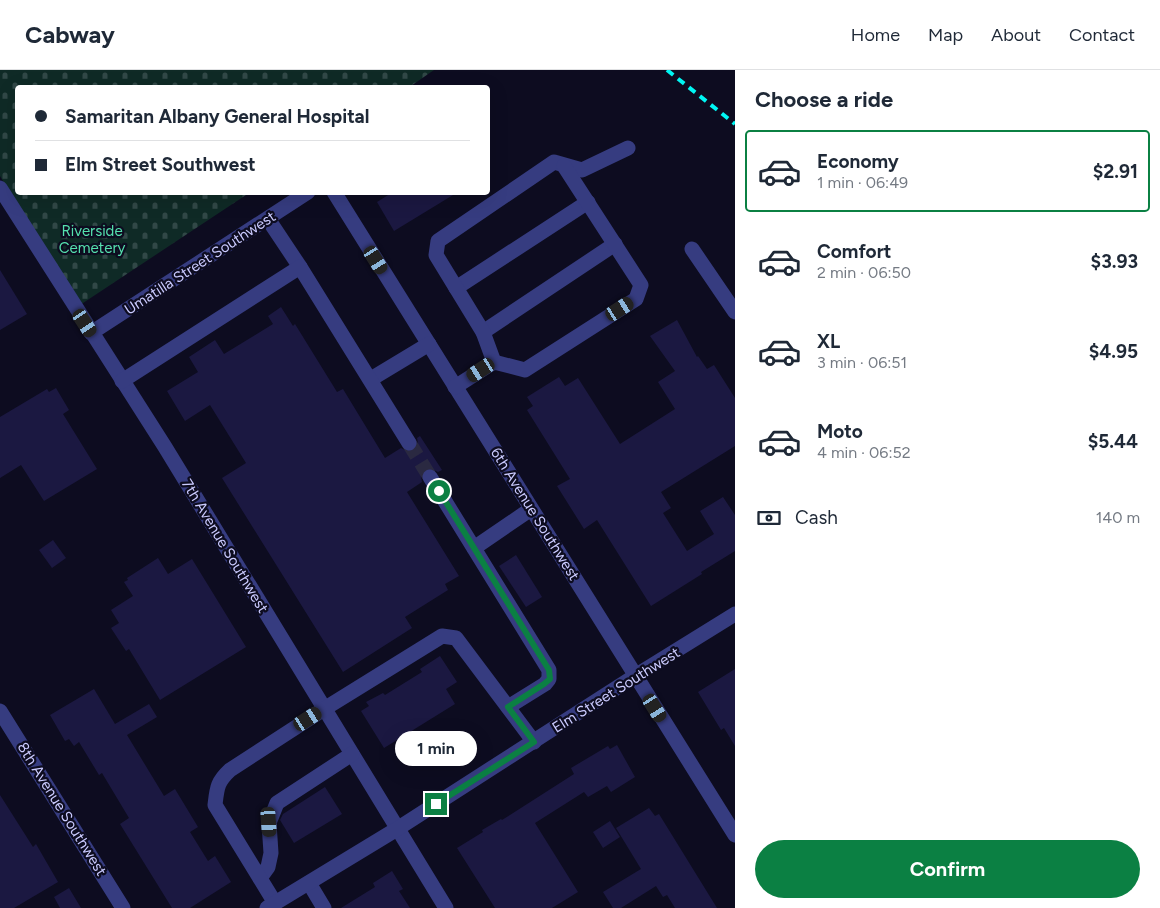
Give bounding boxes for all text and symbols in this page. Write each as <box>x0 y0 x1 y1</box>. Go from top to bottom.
text: Cabway <box>25 20 115 49</box>
text: Home <box>851 24 900 46</box>
text: Map <box>928 24 963 46</box>
text: About <box>991 24 1041 46</box>
text: Contact <box>1069 24 1135 46</box>
text: Choose a ride <box>755 86 893 113</box>
text: Samaritan Albany General Hospital <box>65 105 369 128</box>
icon: car <box>757 149 802 194</box>
text: Economy <box>817 150 899 173</box>
text: Elm Street Southwest <box>65 153 256 176</box>
text: $2.91 <box>1093 160 1138 183</box>
text: 1 min · 06:49 <box>817 173 908 192</box>
street label: Umatilla Street Southwest <box>121 207 279 319</box>
park label: Riverside Cemetery <box>59 222 125 257</box>
icon: car <box>757 239 802 284</box>
text: Comfort <box>817 240 892 263</box>
car <box>361 243 390 277</box>
text: $3.93 <box>1091 250 1138 273</box>
text: 2 min · 06:50 <box>817 263 911 282</box>
car <box>603 295 636 323</box>
car <box>70 306 99 340</box>
icon: car <box>757 329 802 374</box>
text: XL <box>817 330 840 353</box>
text: $4.95 <box>1089 340 1138 363</box>
text: 3 min · 06:51 <box>817 353 907 372</box>
car <box>464 356 497 384</box>
icon: car <box>757 419 802 464</box>
text: Moto <box>817 420 863 443</box>
text: $5.44 <box>1088 430 1138 453</box>
text: 4 min · 06:52 <box>817 443 911 462</box>
street label: 6th Avenue Southwest <box>487 444 583 584</box>
street label: 7th Avenue Southwest <box>178 476 272 616</box>
route start <box>428 480 450 502</box>
icon: cash <box>755 504 783 532</box>
text: Cash <box>795 506 838 529</box>
text: 140 m <box>1096 508 1140 527</box>
street label: Elm Street Southwest <box>549 643 683 737</box>
car <box>640 691 669 725</box>
car <box>291 705 324 733</box>
callout: 1 min <box>395 732 477 766</box>
street label: 8th Avenue Southwest <box>14 739 111 879</box>
text: 1 min <box>417 739 455 758</box>
route end <box>425 793 447 815</box>
car <box>260 807 277 837</box>
button: Confirm <box>755 840 1140 898</box>

